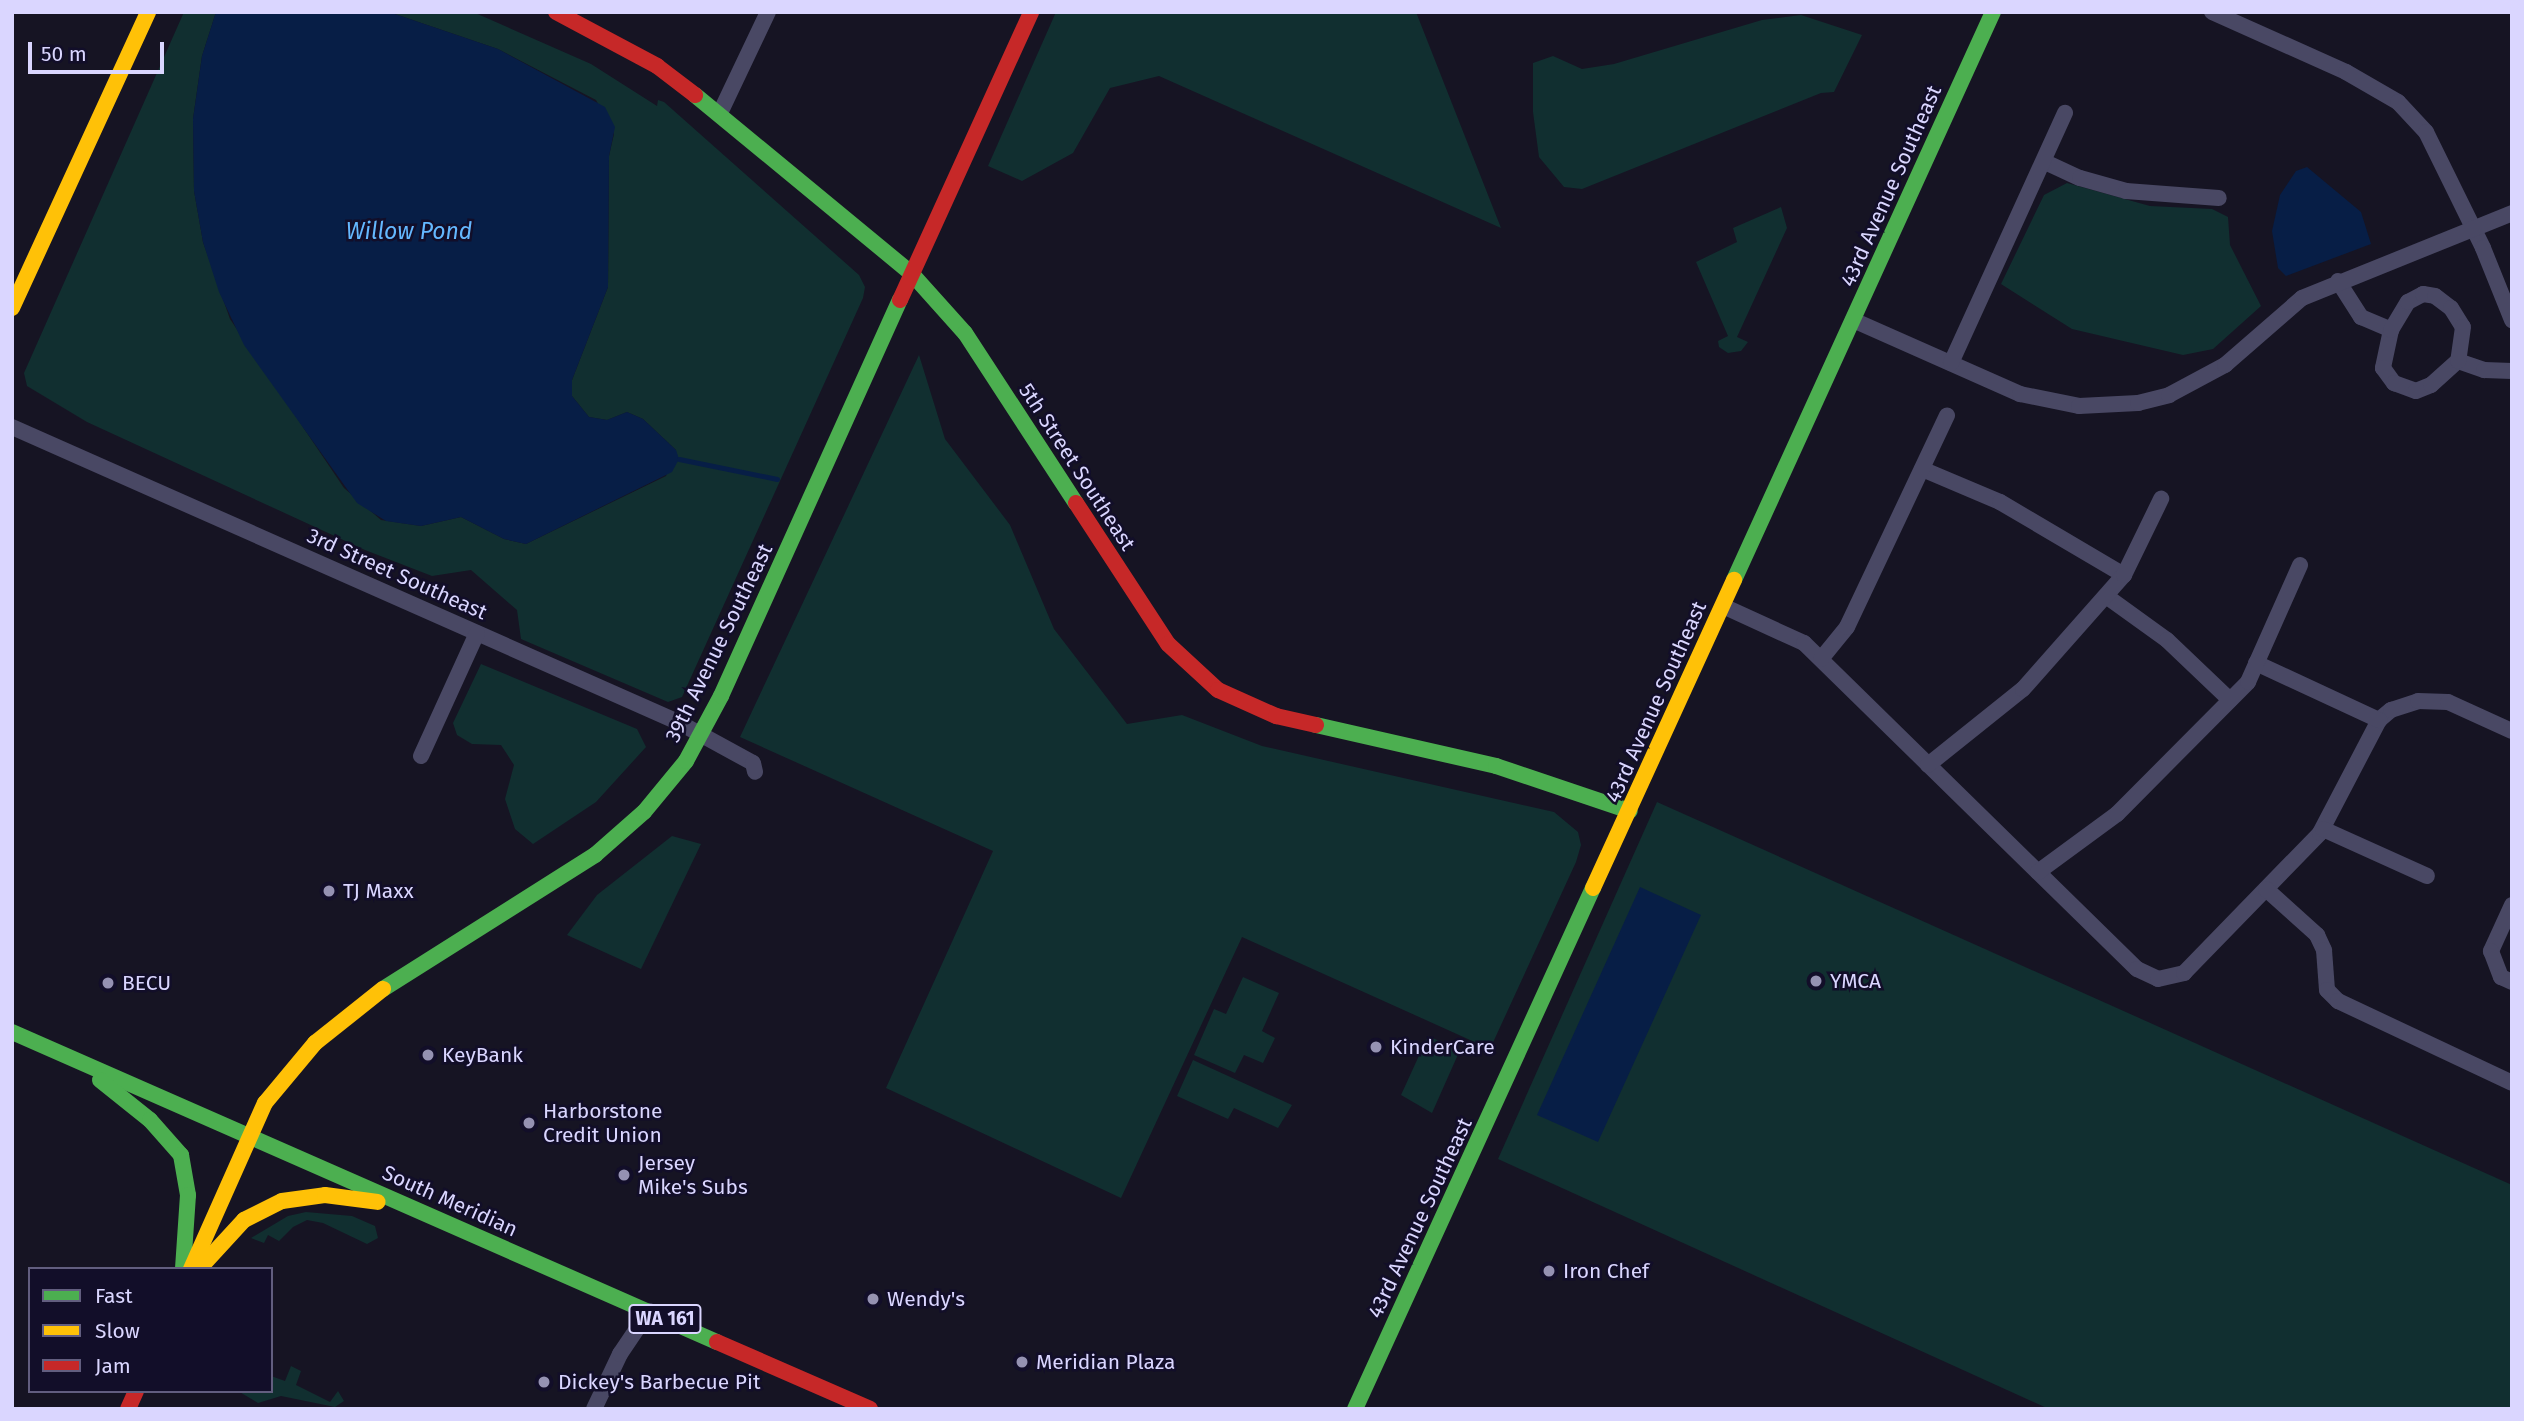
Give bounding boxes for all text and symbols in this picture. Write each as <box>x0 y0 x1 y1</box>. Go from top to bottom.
scale bar <box>32 28 168 72</box>
text: 50 m <box>41 41 87 67</box>
street label: 43rd Avenue Southeast <box>1835 81 1947 291</box>
water label: Willow Pond <box>346 217 472 245</box>
street label: 5th Street Southeast <box>1014 379 1140 555</box>
street label: 3rd Street Southeast <box>303 523 491 625</box>
street label: 39th Avenue Southeast <box>660 540 778 746</box>
street label: 43rd Avenue Southeast <box>1600 597 1712 807</box>
place label: TJ Maxx <box>343 878 414 904</box>
marker: TJ Maxx <box>321 883 337 899</box>
place label: YMCA <box>1830 968 1881 994</box>
place label: BECU <box>122 970 171 996</box>
marker: YMCA <box>1808 973 1824 989</box>
marker: BECU <box>100 975 116 991</box>
place label: KinderCare <box>1390 1034 1495 1060</box>
marker: KinderCare <box>1368 1039 1384 1055</box>
place label: KeyBank <box>442 1042 523 1068</box>
marker: KeyBank <box>420 1047 436 1063</box>
place label: Harborstone Credit Union <box>543 1098 662 1148</box>
street label: 43rd Avenue Southeast <box>1363 1114 1477 1322</box>
marker: Harborstone Credit Union <box>521 1115 537 1131</box>
place label: Jersey Mike's Subs <box>638 1150 748 1200</box>
street label: South Meridian <box>378 1160 522 1242</box>
marker: Jersey Mike's Subs <box>616 1167 632 1183</box>
place label: Iron Chef <box>1563 1258 1649 1284</box>
marker: Iron Chef <box>1541 1263 1557 1279</box>
legend <box>28 1267 273 1393</box>
text: Fast <box>95 1283 133 1309</box>
place label: Wendy's <box>887 1286 965 1312</box>
marker: Wendy's <box>865 1291 881 1307</box>
road number: WA 161 <box>628 1303 702 1334</box>
text: Slow <box>95 1318 140 1344</box>
place label: Meridian Plaza <box>1036 1349 1175 1375</box>
text: Jam <box>95 1353 131 1379</box>
marker: Meridian Plaza <box>1014 1354 1030 1370</box>
place label: Dickey's Barbecue Pit <box>558 1369 760 1395</box>
marker: Dickey's Barbecue Pit <box>536 1374 552 1390</box>

